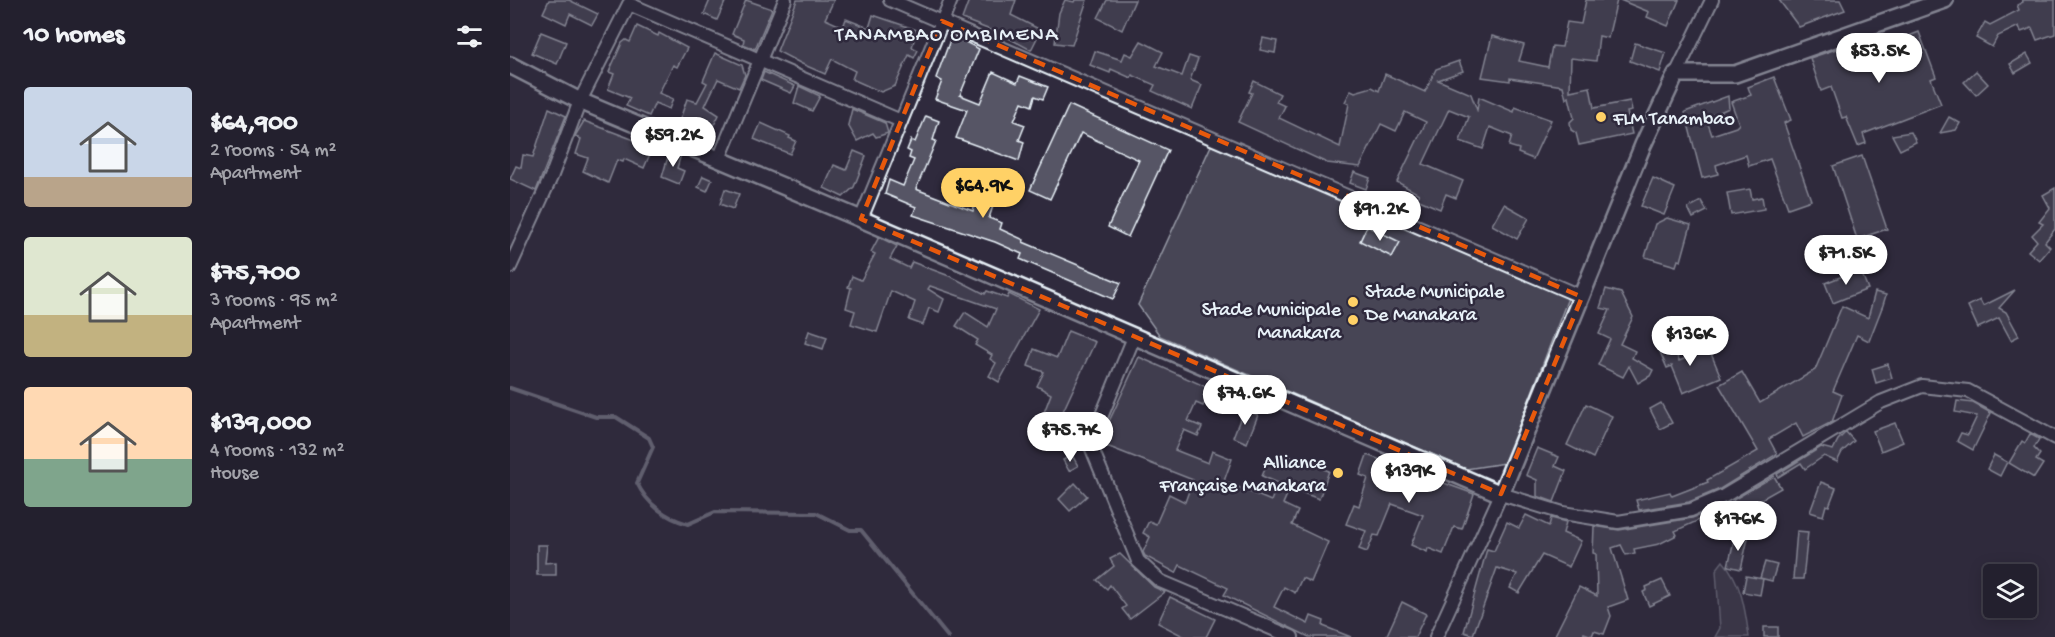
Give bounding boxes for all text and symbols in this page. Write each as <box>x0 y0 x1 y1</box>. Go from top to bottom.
icon: filters <box>453 20 486 53</box>
text: 10 homes <box>24 21 124 52</box>
district label: TANAMBAO OMBIMENA <box>834 24 1059 49</box>
pin: $53.5K <box>1830 33 1928 84</box>
text: $53.5K <box>1850 41 1908 64</box>
text: $64,900 <box>210 109 298 140</box>
place label: FLM Tanambao <box>1612 109 1735 132</box>
marker: FLM Tanambao <box>1594 110 1608 124</box>
icon: home <box>72 111 144 183</box>
pin: $59.2K <box>624 117 722 168</box>
text: $59.2K <box>645 125 701 148</box>
text: 2 rooms · 54 m² <box>210 140 337 163</box>
text: Apartment <box>210 163 300 186</box>
pin: $64.9K <box>934 168 1032 219</box>
text: $64.9K <box>955 176 1011 199</box>
pin: $91.2K <box>1331 191 1429 242</box>
text: $91.2K <box>1353 199 1407 222</box>
pin: $71.5K <box>1797 235 1895 286</box>
text: $71.5K <box>1818 243 1874 266</box>
text: $75,700 <box>210 259 300 290</box>
icon: home <box>72 261 144 333</box>
place label: Stade Municipale De Manakara <box>1363 282 1505 328</box>
text: 3 rooms · 95 m² <box>210 290 338 313</box>
marker: Stade Municipale De Manakara <box>1346 295 1360 309</box>
place label: Stade Municipale Manakara <box>1202 300 1342 346</box>
text: Apartment <box>210 313 300 336</box>
marker: Stade Municipale Manakara <box>1346 313 1360 327</box>
pin: $136K <box>1648 316 1732 367</box>
text: $136K <box>1666 324 1714 347</box>
pin: $74.6K <box>1196 375 1294 426</box>
text: $74.6K <box>1217 383 1273 406</box>
text: $139,000 <box>210 409 311 440</box>
icon: home <box>72 411 144 483</box>
pin: $75.7K <box>1021 412 1119 463</box>
text: $75.7K <box>1041 420 1099 443</box>
text: 4 rooms · 132 m² <box>210 440 344 463</box>
place label: Alliance Française Manakara <box>1159 453 1327 499</box>
pin: $139K <box>1367 453 1451 504</box>
text: $139K <box>1385 461 1433 484</box>
text: House <box>210 463 259 486</box>
marker: Alliance Française Manakara <box>1331 466 1345 480</box>
pin: $176K <box>1696 501 1780 552</box>
text: $176K <box>1714 509 1762 532</box>
map controls <box>1983 564 2037 618</box>
button: layers <box>1983 564 2037 618</box>

